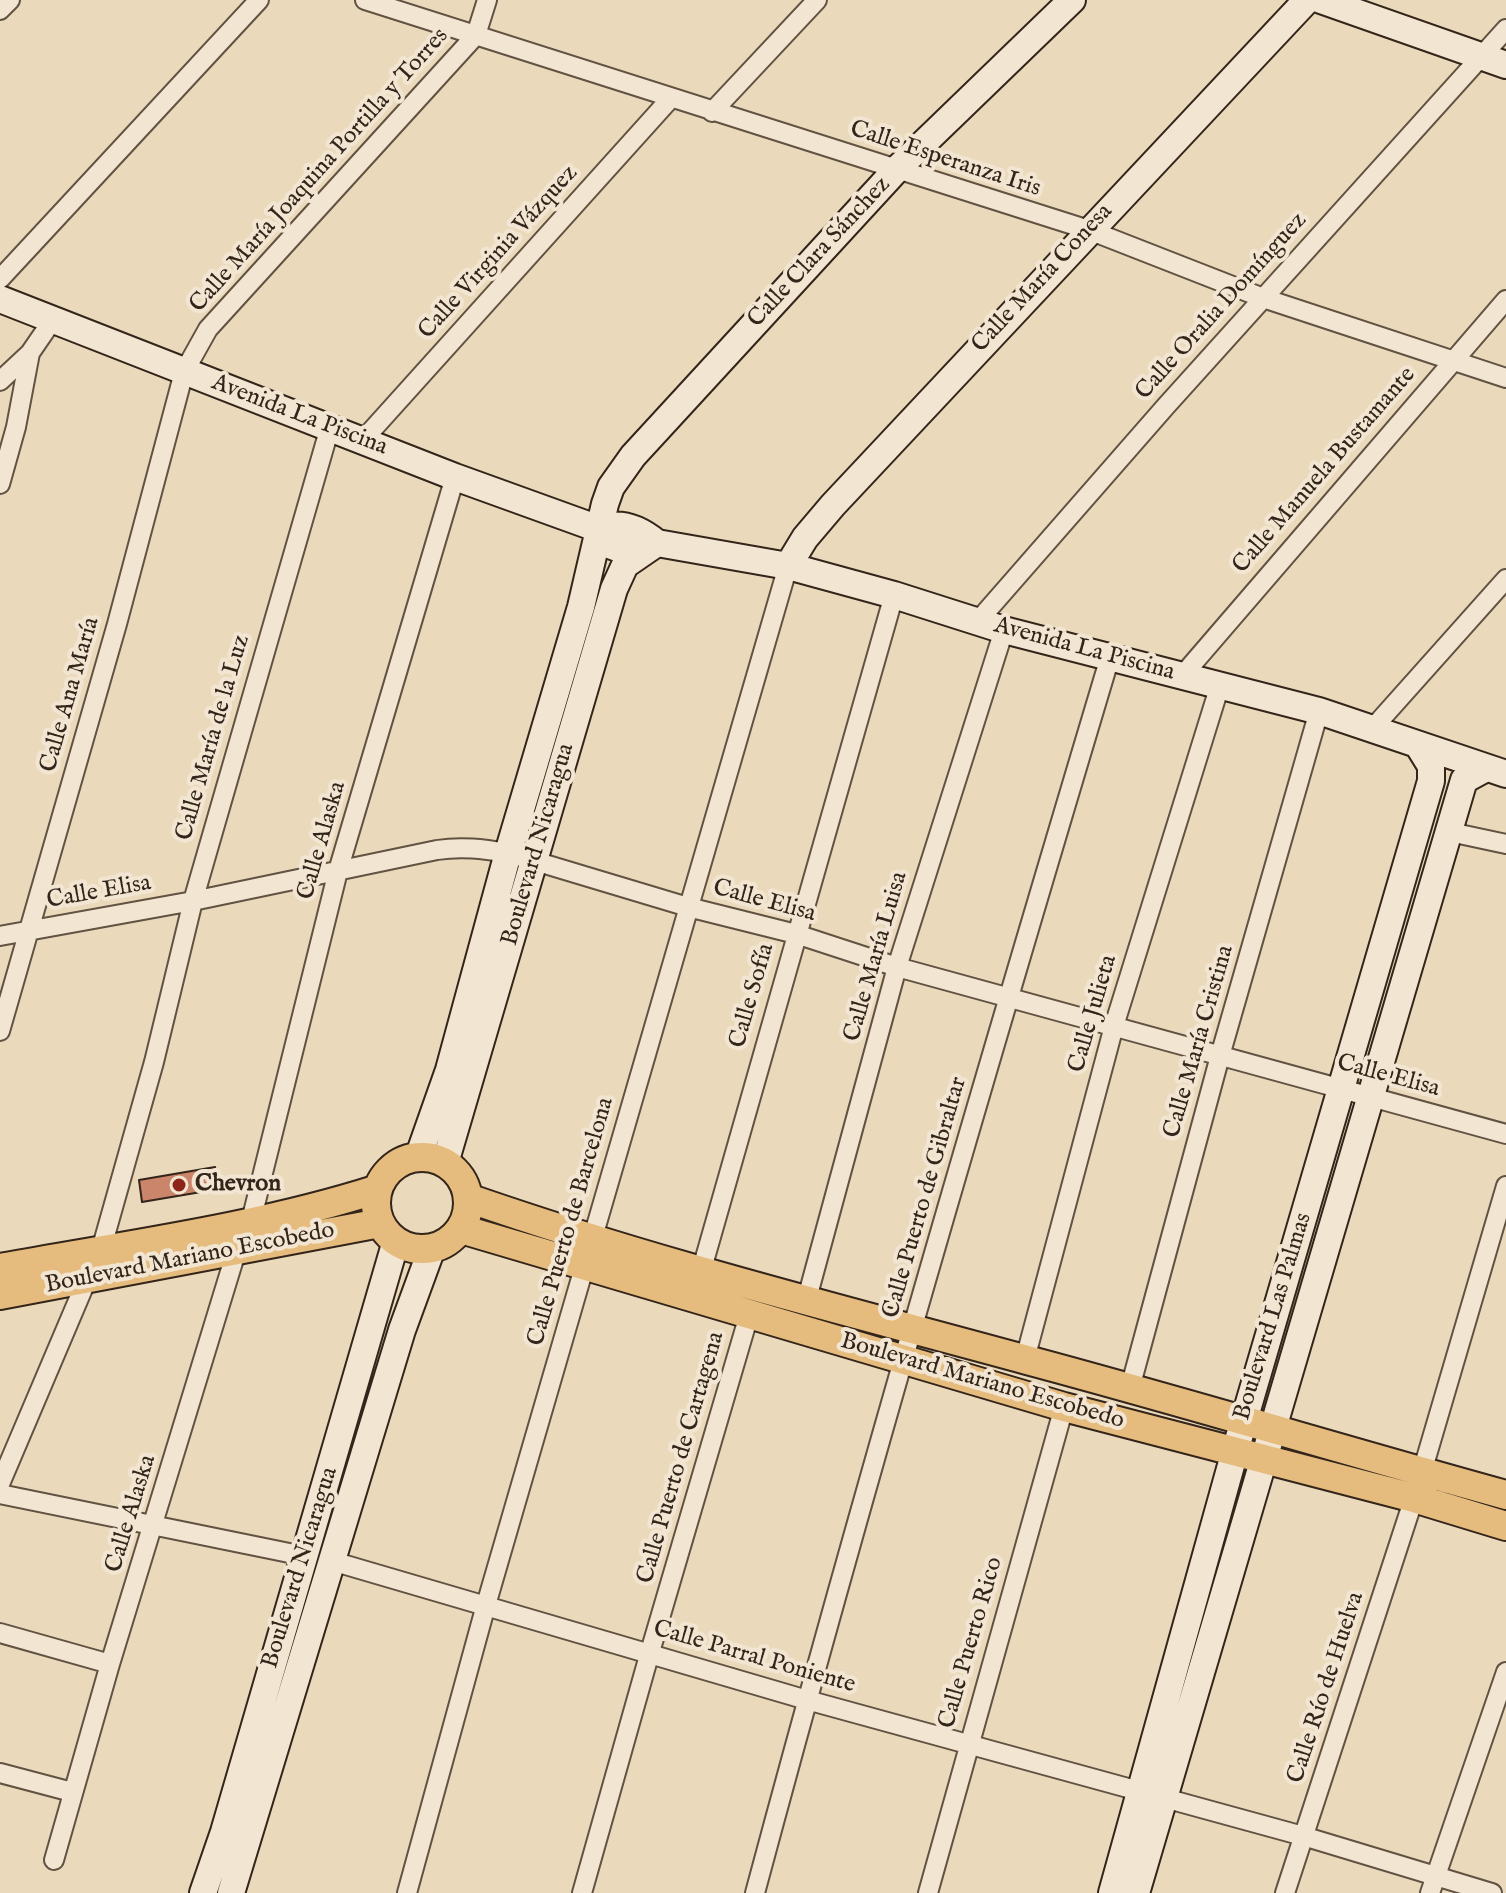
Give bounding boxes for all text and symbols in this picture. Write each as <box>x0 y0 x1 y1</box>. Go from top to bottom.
street label: Calle María Joaquina Portilla y Torres <box>184 23 456 319</box>
street label: Calle Esperanza Iris <box>846 116 1044 204</box>
street label: Calle Virginia Vázquez <box>413 160 585 346</box>
street label: Calle Clara Sánchez <box>743 172 897 334</box>
street label: Calle María Conesa <box>967 199 1119 359</box>
street label: Calle Oralia Domínguez <box>1130 207 1314 407</box>
street label: Calle Manuela Bustamante <box>1227 362 1423 580</box>
street label: Avenida La Piscina <box>207 369 391 463</box>
street label: Avenida La Piscina <box>990 612 1178 688</box>
street label: Calle Ana María <box>35 614 107 776</box>
street label: Calle María de la Luz <box>171 632 257 844</box>
street label: Boulevard Nicaragua <box>496 741 582 949</box>
street label: Calle Alaska <box>292 779 354 903</box>
street label: Calle María Luisa <box>839 869 915 1045</box>
street label: Calle Elisa <box>45 870 153 916</box>
street label: Calle Elisa <box>709 874 819 930</box>
street label: Calle Sofía <box>724 940 782 1052</box>
street label: Calle María Cristina <box>1159 942 1241 1142</box>
street label: Calle Julieta <box>1063 952 1125 1076</box>
street label: Calle Elisa <box>1333 1049 1443 1105</box>
street label: Calle Puerto de Gibraltar <box>878 1074 974 1322</box>
street label: Calle Puerto de Barcelona <box>523 1094 621 1350</box>
place label: Chevron <box>195 1171 281 1199</box>
marker: Chevron <box>170 1176 188 1194</box>
street label: Boulevard Las Palmas <box>1229 1210 1319 1424</box>
street label: Boulevard Mariano Escobedo <box>43 1217 337 1301</box>
street label: Boulevard Mariano Escobedo <box>837 1328 1127 1436</box>
street label: Calle Puerto de Cartagena <box>632 1329 732 1587</box>
street label: Calle Alaska <box>100 1452 164 1576</box>
street label: Boulevard Nicaragua <box>257 1464 345 1672</box>
street label: Calle Puerto Rico <box>934 1554 1010 1732</box>
street label: Calle Río de Huelva <box>1282 1589 1372 1787</box>
street label: Calle Parral Poniente <box>650 1615 858 1701</box>

